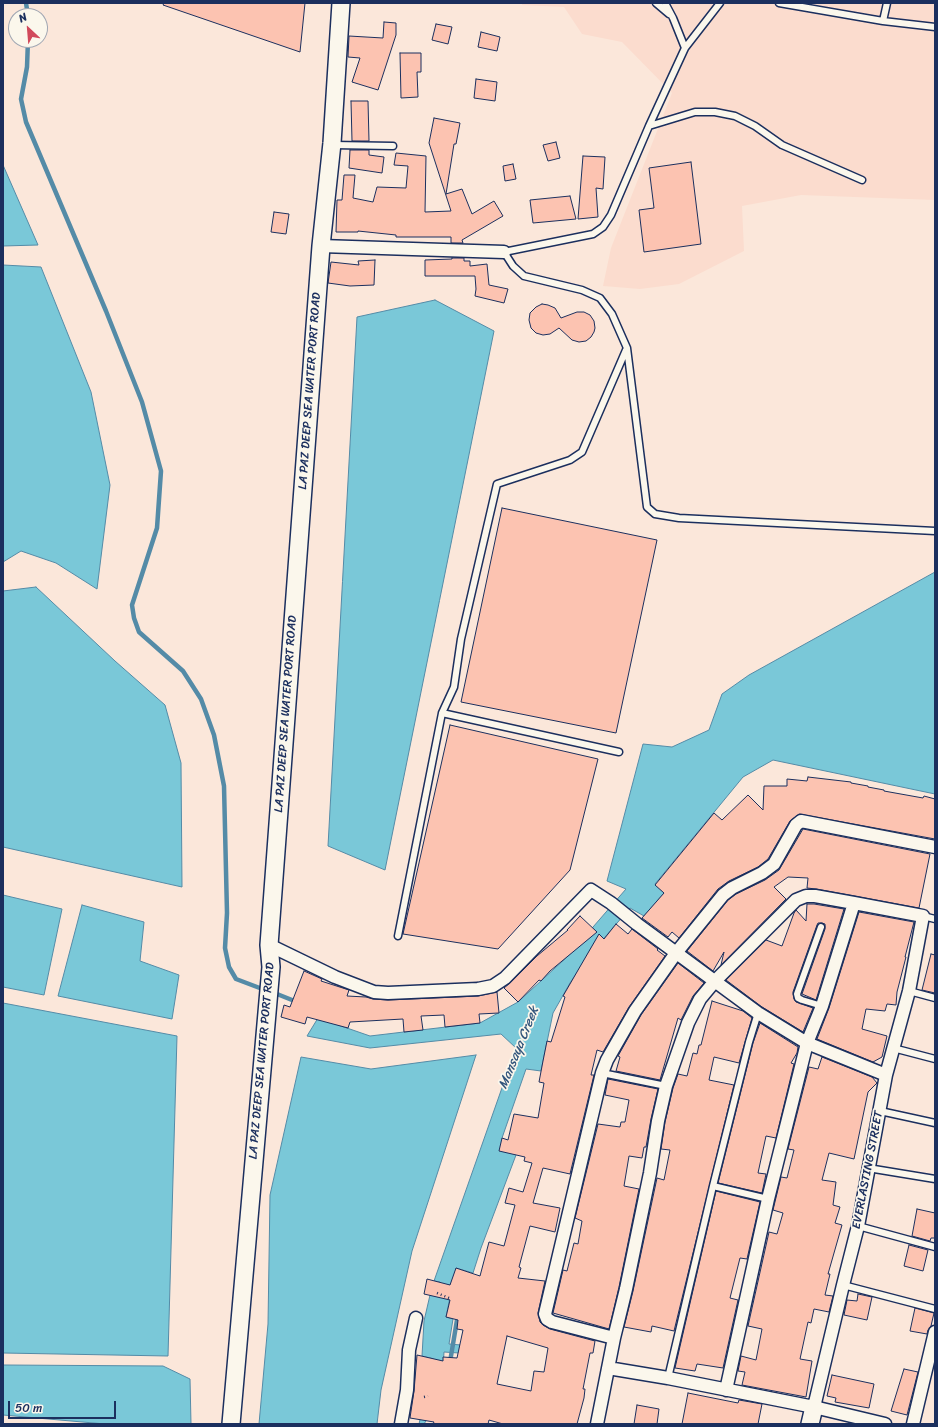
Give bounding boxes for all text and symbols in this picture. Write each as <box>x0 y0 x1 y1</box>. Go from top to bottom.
text: N <box>15 7 31 28</box>
north arrow <box>8 8 48 48</box>
street label: LA PAZ DEEP SEA WATER PORT ROAD <box>296 292 324 490</box>
street label: LA PAZ DEEP SEA WATER PORT ROAD <box>272 615 300 813</box>
street label: LA PAZ DEEP SEA WATER PORT ROAD <box>246 962 278 1160</box>
water label: Mansaya Creek <box>495 1005 543 1091</box>
street label: EVERLASTING STREET <box>850 1110 886 1230</box>
scale bar <box>10 1393 118 1419</box>
text: 50 m <box>15 1397 42 1419</box>

